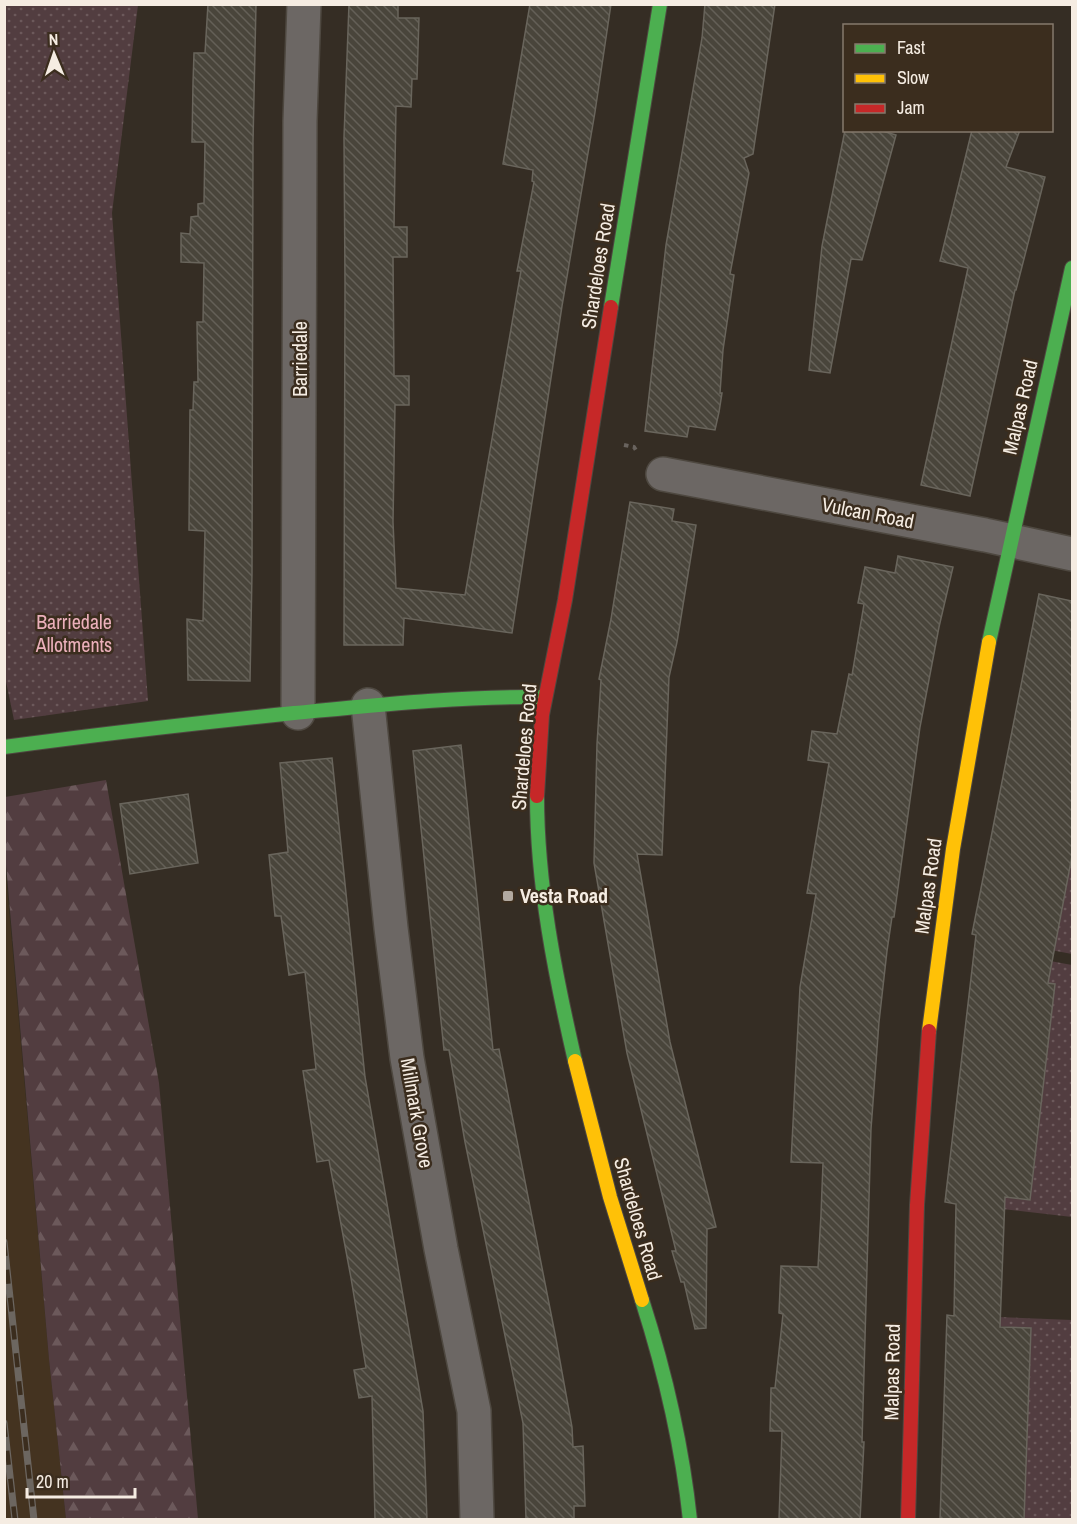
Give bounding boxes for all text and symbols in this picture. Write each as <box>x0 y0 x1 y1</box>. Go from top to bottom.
north arrow <box>24 24 84 84</box>
legend <box>843 24 1053 132</box>
text: N <box>48 28 59 50</box>
text: Fast <box>897 35 925 60</box>
text: Slow <box>897 65 929 90</box>
text: Jam <box>897 95 925 120</box>
street label: Shardeloes Road <box>574 201 621 331</box>
street label: Barriedale <box>286 321 313 397</box>
street label: Malpas Road <box>995 357 1044 457</box>
street label: Vulcan Road <box>820 490 916 535</box>
park label: Barriedale Allotments <box>35 608 112 658</box>
street label: Shardeloes Road <box>505 683 542 811</box>
street label: Malpas Road <box>907 836 948 936</box>
place label: Vesta Road <box>520 882 608 909</box>
marker: Vesta Road <box>501 889 515 903</box>
street label: Millmark Grove <box>395 1056 440 1170</box>
street label: Shardeloes Road <box>608 1154 669 1283</box>
street label: Malpas Road <box>877 1323 906 1421</box>
scale bar <box>27 1461 135 1499</box>
text: 20 m <box>36 1469 69 1494</box>

